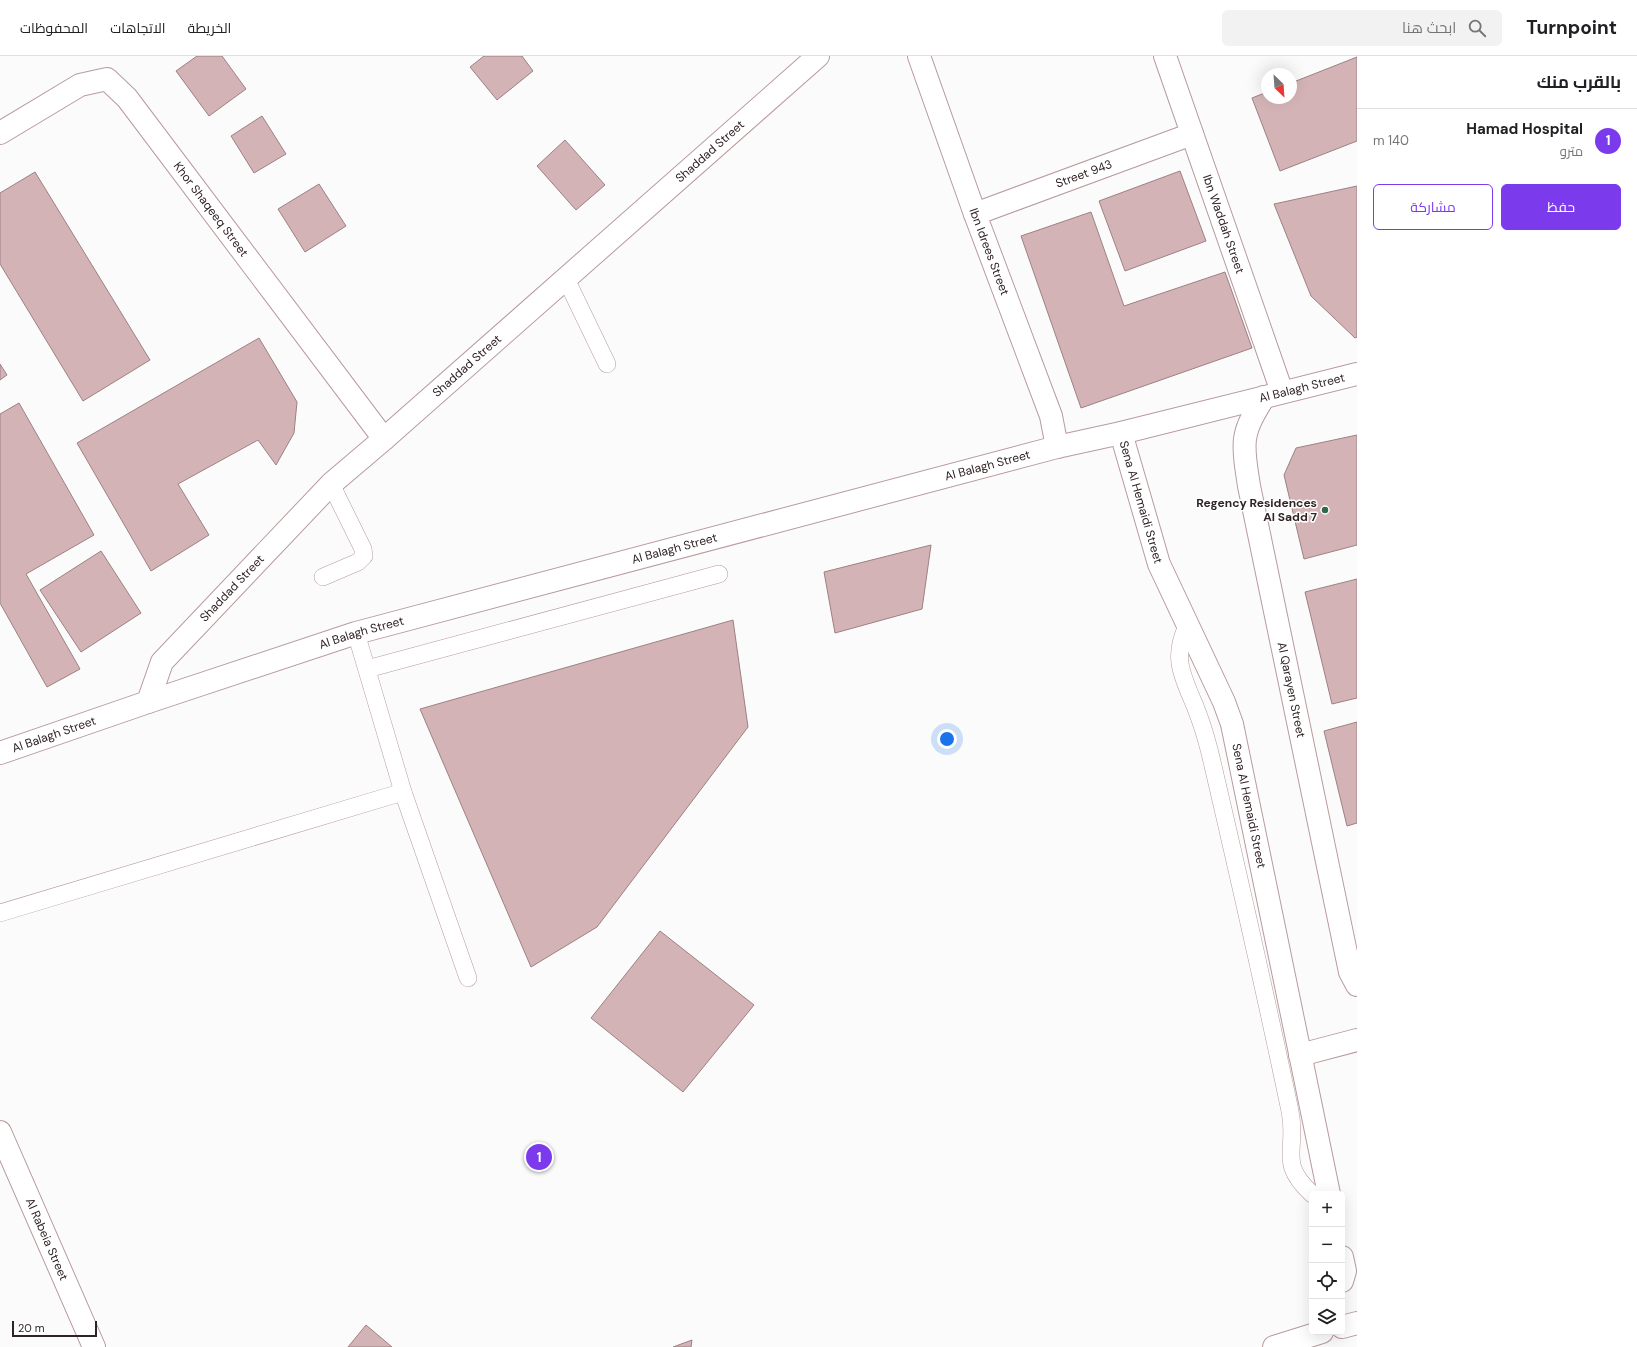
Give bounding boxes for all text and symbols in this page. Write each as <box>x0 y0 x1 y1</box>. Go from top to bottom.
search box <box>1222 10 1502 46</box>
text: Turnpoint <box>1526 15 1617 40</box>
icon: search <box>1466 17 1488 39</box>
text: ابحث هنا <box>1402 18 1456 38</box>
text: المحفوظات <box>20 19 88 37</box>
text: الاتجاهات <box>110 19 166 37</box>
text: الخريطة <box>188 19 231 37</box>
north arrow <box>1261 68 1297 104</box>
text: بالقرب منك <box>1537 71 1621 93</box>
street label: Shaddad Street <box>672 116 748 186</box>
text: Hamad Hospital <box>1466 119 1583 139</box>
text: 140 m <box>1373 132 1409 149</box>
text: 1 <box>1606 132 1610 149</box>
text: مترو <box>1560 143 1583 160</box>
street label: Street 943 <box>1053 156 1114 192</box>
street label: Khor Shaqeeq Street <box>170 159 252 260</box>
street label: Ibn Waddah Street <box>1199 172 1248 276</box>
button: مشاركة <box>1373 184 1493 230</box>
button: حفظ <box>1501 184 1621 230</box>
street label: Ibn Idrees Street <box>966 206 1013 298</box>
street label: Shaddad Street <box>429 331 505 401</box>
street label: Al Balagh Street <box>1257 369 1347 406</box>
street label: Sena Al Hemaidi Street <box>1116 439 1167 566</box>
street label: Al Balagh Street <box>943 446 1032 484</box>
place label: Regency Residences Al Sadd 7 <box>1196 495 1318 525</box>
marker: Regency Residences Al Sadd 7 <box>1320 505 1330 515</box>
street label: Al Balagh Street <box>630 529 719 568</box>
street label: Shaddad Street <box>196 551 268 625</box>
street label: Al Balagh Street <box>317 613 406 653</box>
street label: Al Qarayen Street <box>1274 641 1309 740</box>
street label: Al Balagh Street <box>10 712 98 756</box>
your location <box>937 729 957 749</box>
street label: Sena Al Hemaidi Street <box>1228 742 1270 870</box>
pin: 1 <box>526 1142 552 1172</box>
map controls <box>1309 1191 1345 1335</box>
button: + <box>1309 1191 1345 1227</box>
street label: Al Rabeia Street <box>22 1195 72 1283</box>
button: − <box>1309 1227 1345 1263</box>
button: locate <box>1309 1263 1345 1299</box>
button: layers <box>1309 1299 1345 1335</box>
scale bar <box>12 1319 97 1338</box>
text: 20 m <box>18 1321 44 1335</box>

